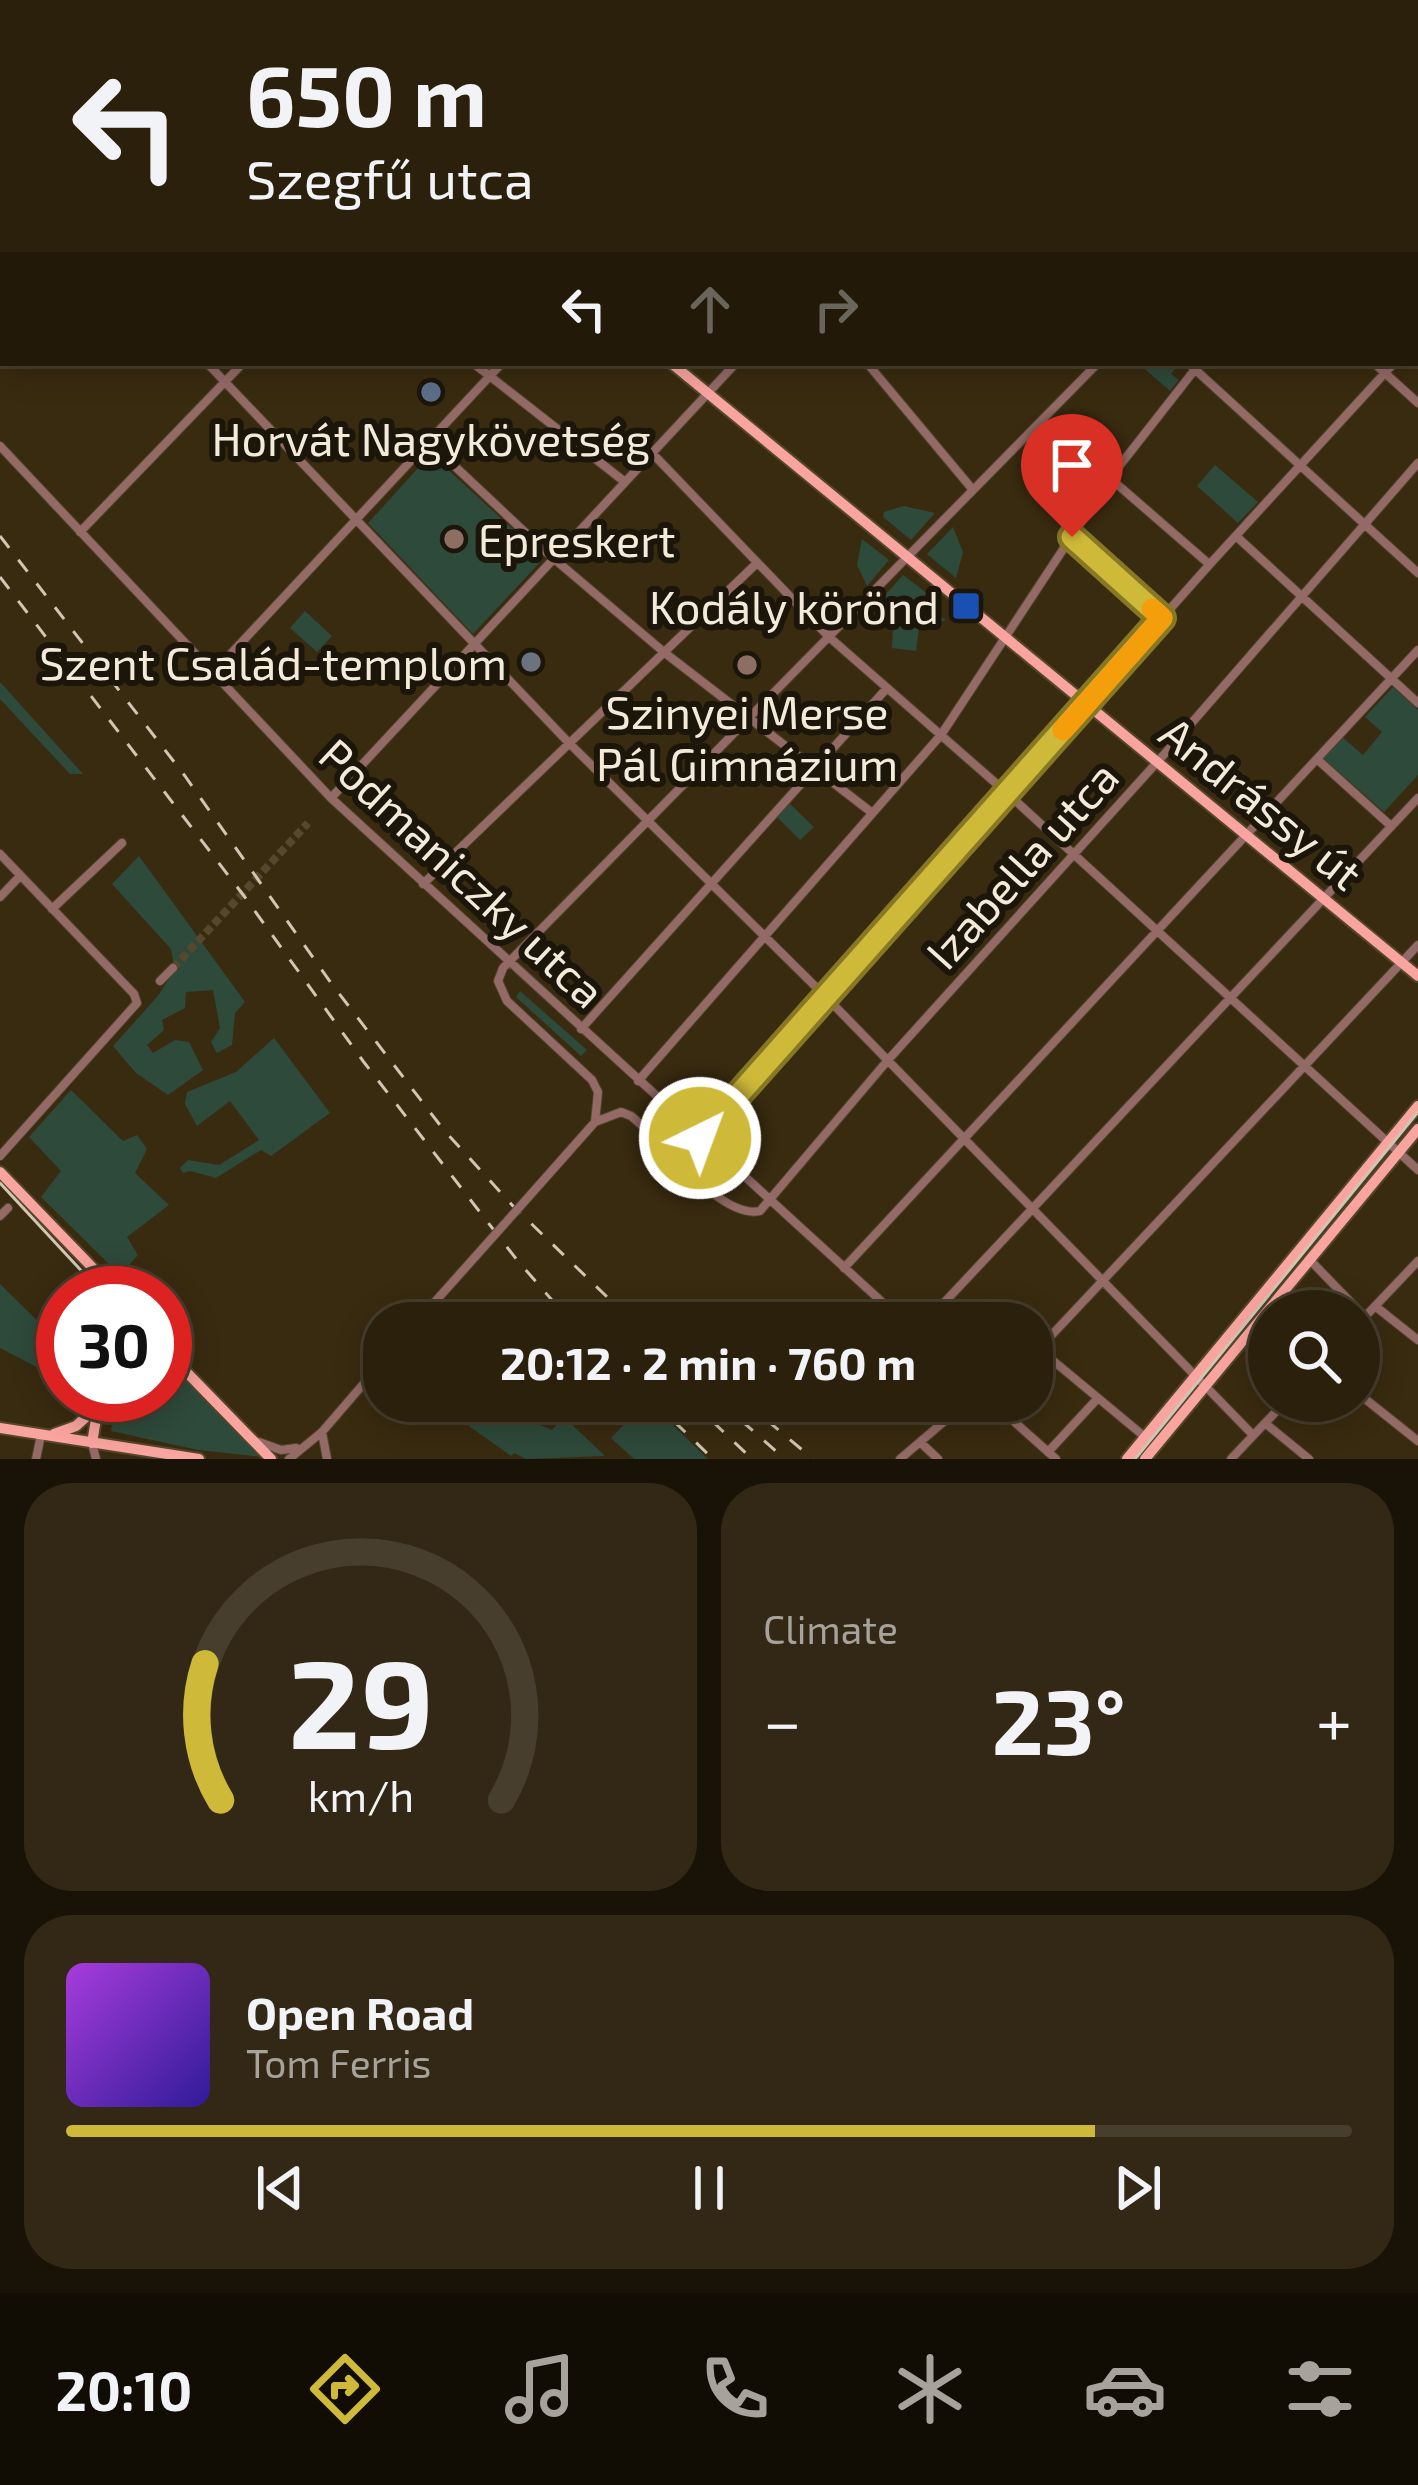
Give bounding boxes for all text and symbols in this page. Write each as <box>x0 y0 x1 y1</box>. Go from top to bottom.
text: 650 m <box>246 43 487 144</box>
icon: left <box>48 48 204 204</box>
text: Szegfű utca <box>246 145 534 210</box>
icon: left <box>551 276 617 342</box>
icon: ahead <box>677 276 743 342</box>
icon: right <box>803 276 869 342</box>
marker: Horvát Nagykövetség <box>418 379 444 405</box>
place label: Horvát Nagykövetség <box>211 411 651 465</box>
pin <box>1021 414 1123 537</box>
icon: arrive <box>1039 432 1105 498</box>
place label: Epreskert <box>478 512 675 566</box>
marker: Epreskert <box>441 526 467 552</box>
place label: Kodály körönd <box>649 579 939 633</box>
marker: Kodály körönd <box>950 590 982 622</box>
place label: Szent Család-templom <box>39 635 507 689</box>
marker: Szent Család-templom <box>518 649 544 675</box>
marker: Szinyei Merse Pál Gimnázium <box>734 652 760 678</box>
place label: Szinyei Merse Pál Gimnázium <box>596 684 898 790</box>
street label: Andrássy út <box>1150 704 1374 900</box>
street label: Podmaniczky utca <box>310 726 616 1018</box>
street label: Izabella utca <box>914 749 1128 979</box>
position arrow <box>637 1075 763 1201</box>
speed limit sign: 30 <box>36 1266 192 1422</box>
map controls <box>1248 1290 1380 1422</box>
button: search <box>1248 1290 1380 1422</box>
text: 20:12 · 2 min · 760 m <box>500 1335 916 1389</box>
text: Climate <box>763 1605 898 1652</box>
text: 29 <box>287 1624 434 1774</box>
text: 23° <box>991 1665 1126 1773</box>
text: − <box>763 1680 802 1759</box>
text: + <box>1316 1680 1352 1759</box>
text: km/h <box>307 1769 414 1821</box>
text: Open Road <box>246 1985 474 2039</box>
text: Tom Ferris <box>246 2039 431 2086</box>
icon: previous <box>247 2155 313 2221</box>
icon: pause <box>676 2155 742 2221</box>
icon: next <box>1105 2155 1171 2221</box>
icon: directions <box>303 2347 387 2431</box>
icon: music <box>498 2347 582 2431</box>
icon: phone <box>693 2347 777 2431</box>
icon: climate <box>888 2347 972 2431</box>
icon: car <box>1083 2347 1167 2431</box>
icon: filters <box>1278 2347 1362 2431</box>
text: 20:10 <box>56 2357 192 2422</box>

